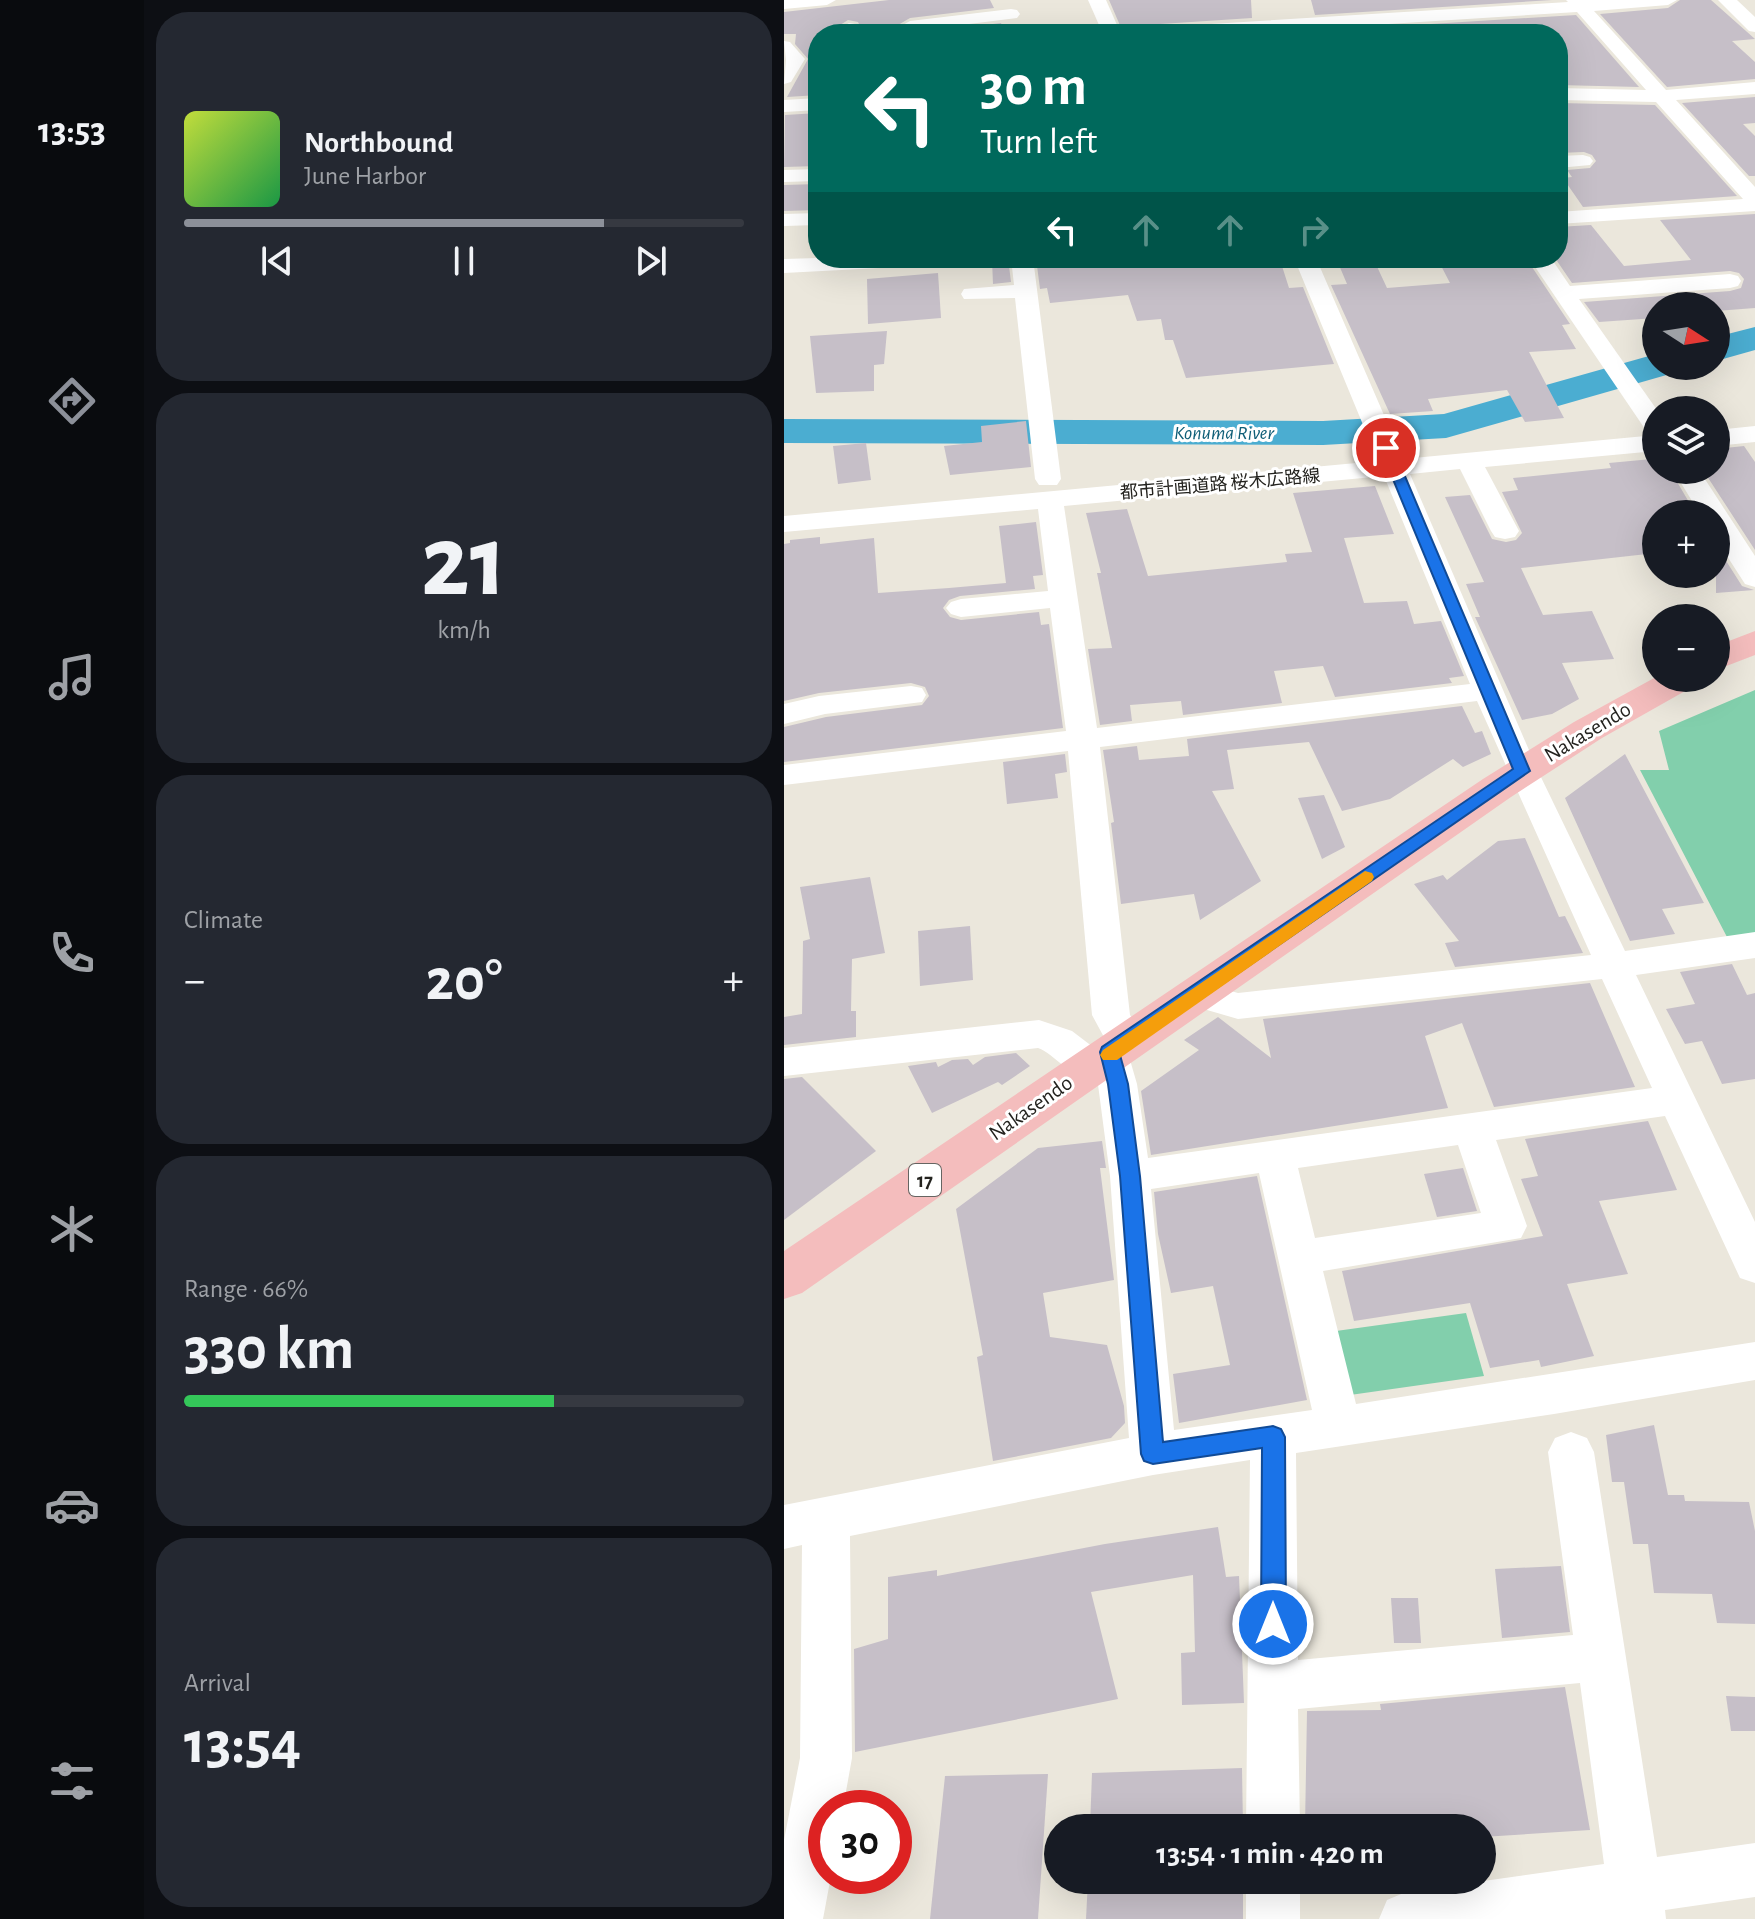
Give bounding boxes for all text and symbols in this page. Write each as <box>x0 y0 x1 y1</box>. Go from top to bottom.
icon: left <box>848 56 952 160</box>
text: 30 m <box>980 59 1087 115</box>
text: 13:53 <box>38 113 106 149</box>
text: Turn left <box>980 124 1097 160</box>
text: Northbound <box>304 128 453 158</box>
text: June Harbor <box>304 163 426 189</box>
icon: left <box>1040 208 1084 252</box>
icon: ahead <box>1124 208 1168 252</box>
icon: ahead <box>1208 208 1252 252</box>
icon: right <box>1292 208 1336 252</box>
icon: previous <box>255 239 299 283</box>
icon: pause <box>442 239 486 283</box>
icon: next <box>629 239 673 283</box>
north arrow <box>1642 292 1730 380</box>
map controls <box>1642 292 1730 692</box>
icon: directions <box>44 373 100 429</box>
button: layers <box>1642 396 1730 484</box>
pin <box>1352 414 1420 482</box>
water label: Konuma River <box>1174 423 1274 443</box>
icon: arrive <box>1364 426 1408 470</box>
street label: 都市計画道路 桜木広路線 <box>1119 465 1321 503</box>
button: + <box>1642 500 1730 588</box>
text: 21 <box>421 511 507 615</box>
button: − <box>1642 604 1730 692</box>
text: km/h <box>437 617 491 643</box>
icon: music <box>44 649 100 705</box>
street label: Nakasendo <box>1541 698 1634 766</box>
text: Climate <box>184 907 263 933</box>
icon: phone <box>44 925 100 981</box>
text: 20° <box>425 951 503 1011</box>
text: − <box>184 959 205 1003</box>
text: + <box>723 959 744 1003</box>
street label: Nakasendo <box>985 1071 1076 1144</box>
road number: 17 <box>909 1164 941 1196</box>
icon: climate <box>44 1201 100 1257</box>
text: Range · 66% <box>184 1276 308 1302</box>
text: 330 km <box>184 1320 354 1380</box>
icon: car <box>44 1477 100 1533</box>
position arrow <box>1231 1582 1315 1666</box>
text: Arrival <box>184 1670 251 1696</box>
text: 13:54 <box>184 1714 301 1774</box>
icon: filters <box>44 1753 100 1809</box>
speed limit sign: 30 <box>808 1790 912 1894</box>
text: 13:54 · 1 min · 420 m <box>1156 1839 1384 1869</box>

